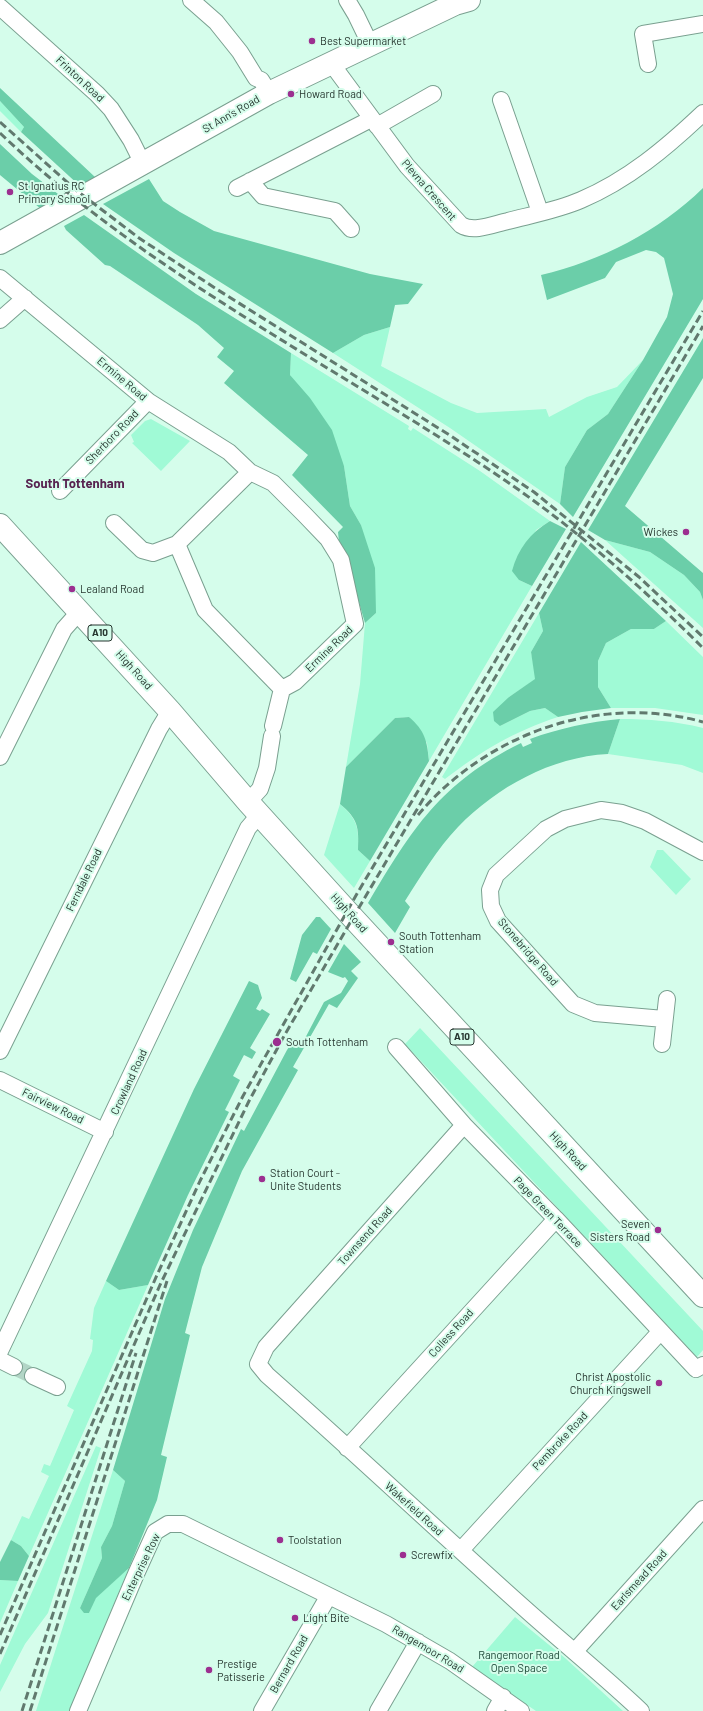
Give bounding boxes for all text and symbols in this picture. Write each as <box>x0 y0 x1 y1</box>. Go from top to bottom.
place label: Best Supermarket <box>320 34 406 48</box>
marker: Best Supermarket <box>307 36 317 46</box>
street label: Frinton Road <box>53 53 107 105</box>
place label: Howard Road <box>299 87 362 101</box>
marker: Howard Road <box>286 89 296 99</box>
street label: St Ann's Road <box>200 92 262 136</box>
street label: Plevna Crescent <box>399 157 459 223</box>
place label: St Ignatius RC Primary School <box>18 179 90 205</box>
marker: St Ignatius RC Primary School <box>5 187 15 197</box>
street label: Ermine Road <box>94 354 150 404</box>
street label: Sherboro Road <box>83 407 141 467</box>
district label: South Tottenham <box>25 476 125 492</box>
place label: Wickes <box>643 525 678 539</box>
marker: Wickes <box>681 527 691 537</box>
place label: Lealand Road <box>80 582 144 596</box>
marker: Lealand Road <box>67 584 77 594</box>
street label: Ermine Road <box>303 623 355 675</box>
road number: A10 <box>88 625 112 641</box>
street label: High Road <box>113 648 155 692</box>
street label: Ferndale Road <box>63 847 105 913</box>
street label: High Road <box>328 891 370 935</box>
street label: Stonebridge Road <box>495 916 561 988</box>
place label: South Tottenham Station <box>399 929 481 955</box>
marker: South Tottenham Station <box>386 937 396 947</box>
road number: A10 <box>450 1029 474 1045</box>
place label: South Tottenham <box>286 1035 368 1049</box>
marker: South Tottenham <box>271 1036 283 1048</box>
street label: Crowland Road <box>108 1047 150 1117</box>
street label: Fairview Road <box>20 1085 86 1127</box>
street label: High Road <box>547 1129 589 1173</box>
place label: Station Court - Unite Students <box>270 1166 341 1192</box>
marker: Station Court - Unite Students <box>257 1174 267 1184</box>
street label: Page Green Terrace <box>511 1174 585 1250</box>
street label: Townsend Road <box>335 1204 395 1268</box>
place label: Seven Sisters Road <box>590 1217 650 1243</box>
marker: Seven Sisters Road <box>653 1225 663 1235</box>
street label: Colless Road <box>426 1306 476 1360</box>
place label: Christ Apostolic Church Kingswell <box>570 1370 651 1396</box>
marker: Christ Apostolic Church Kingswell <box>654 1378 664 1388</box>
street label: Pembroke Road <box>530 1409 590 1473</box>
street label: Wakefield Road <box>382 1479 446 1539</box>
street label: Enterprise Row <box>119 1531 163 1603</box>
place label: Toolstation <box>288 1533 342 1547</box>
marker: Toolstation <box>275 1535 285 1545</box>
street label: Earlsmead Road <box>608 1547 670 1613</box>
place label: Screwfix <box>411 1548 453 1562</box>
marker: Screwfix <box>398 1550 408 1560</box>
place label: Light Bite <box>303 1611 349 1625</box>
marker: Light Bite <box>290 1613 300 1623</box>
street label: Rangemoor Road <box>390 1622 466 1676</box>
street label: Bernard Road <box>267 1633 311 1695</box>
park label: Rangemoor Road Open Space <box>478 1648 560 1674</box>
place label: Prestige Patisserie <box>217 1657 265 1683</box>
marker: Prestige Patisserie <box>204 1665 214 1675</box>

